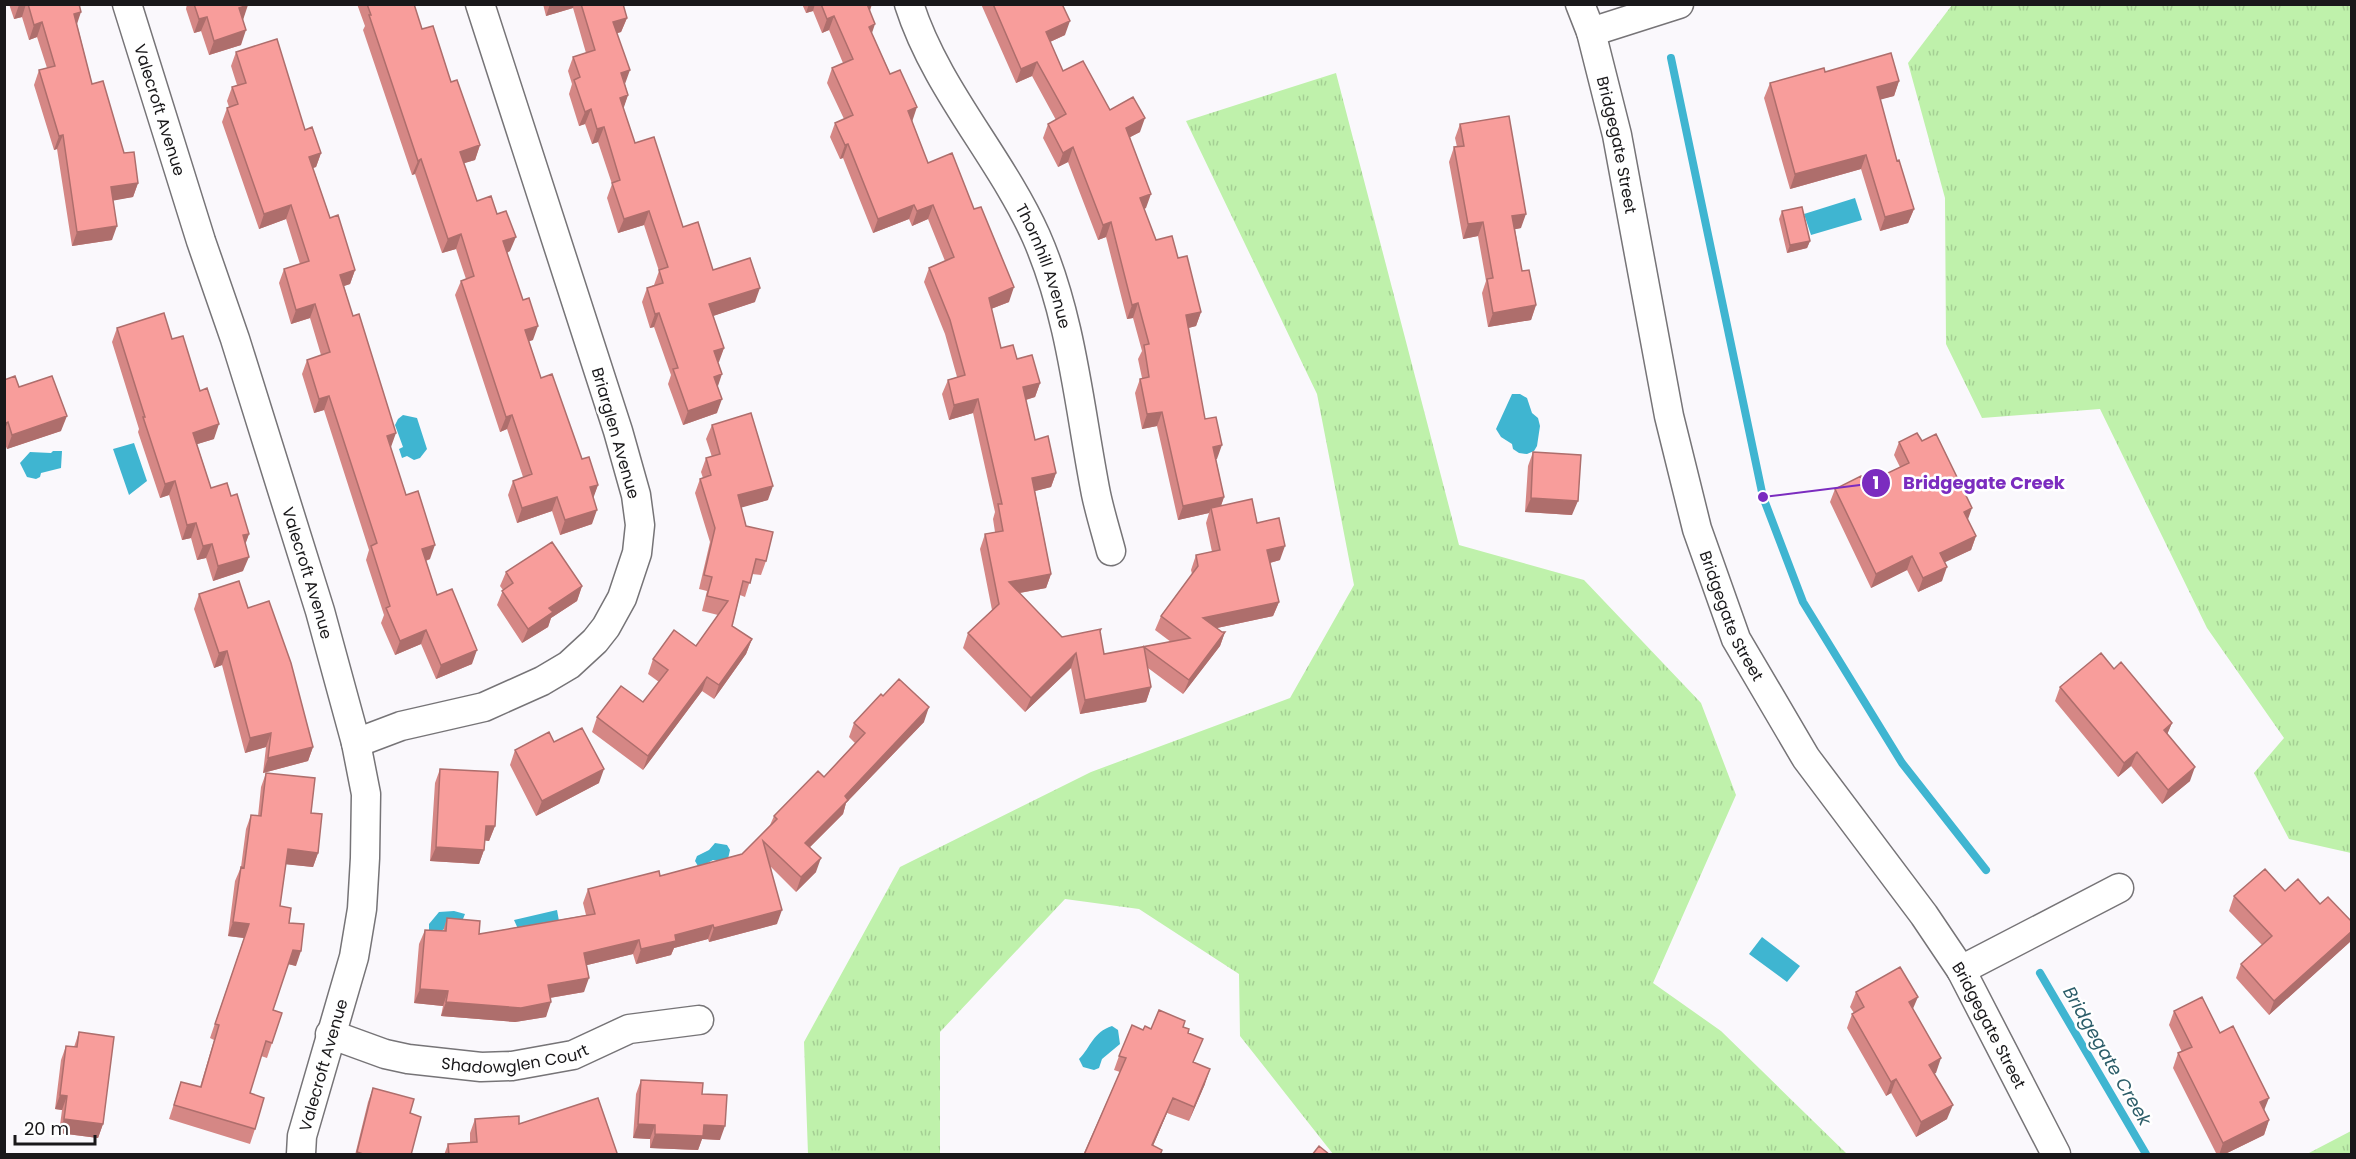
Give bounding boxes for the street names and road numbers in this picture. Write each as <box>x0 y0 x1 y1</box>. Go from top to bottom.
street label: Valecroft Avenue <box>128 41 191 179</box>
street label: Bridgegate Street <box>1591 74 1642 216</box>
street label: Thornhill Avenue <box>1010 199 1076 331</box>
street label: Briarglen Avenue <box>586 365 645 502</box>
street label: Valecroft Avenue <box>276 504 338 642</box>
street label: Bridgegate Street <box>1694 548 1769 686</box>
street label: Bridgegate Street <box>1947 957 2031 1093</box>
street label: Valecroft Avenue <box>294 996 353 1134</box>
street label: Shadowglen Court <box>440 1038 593 1079</box>

